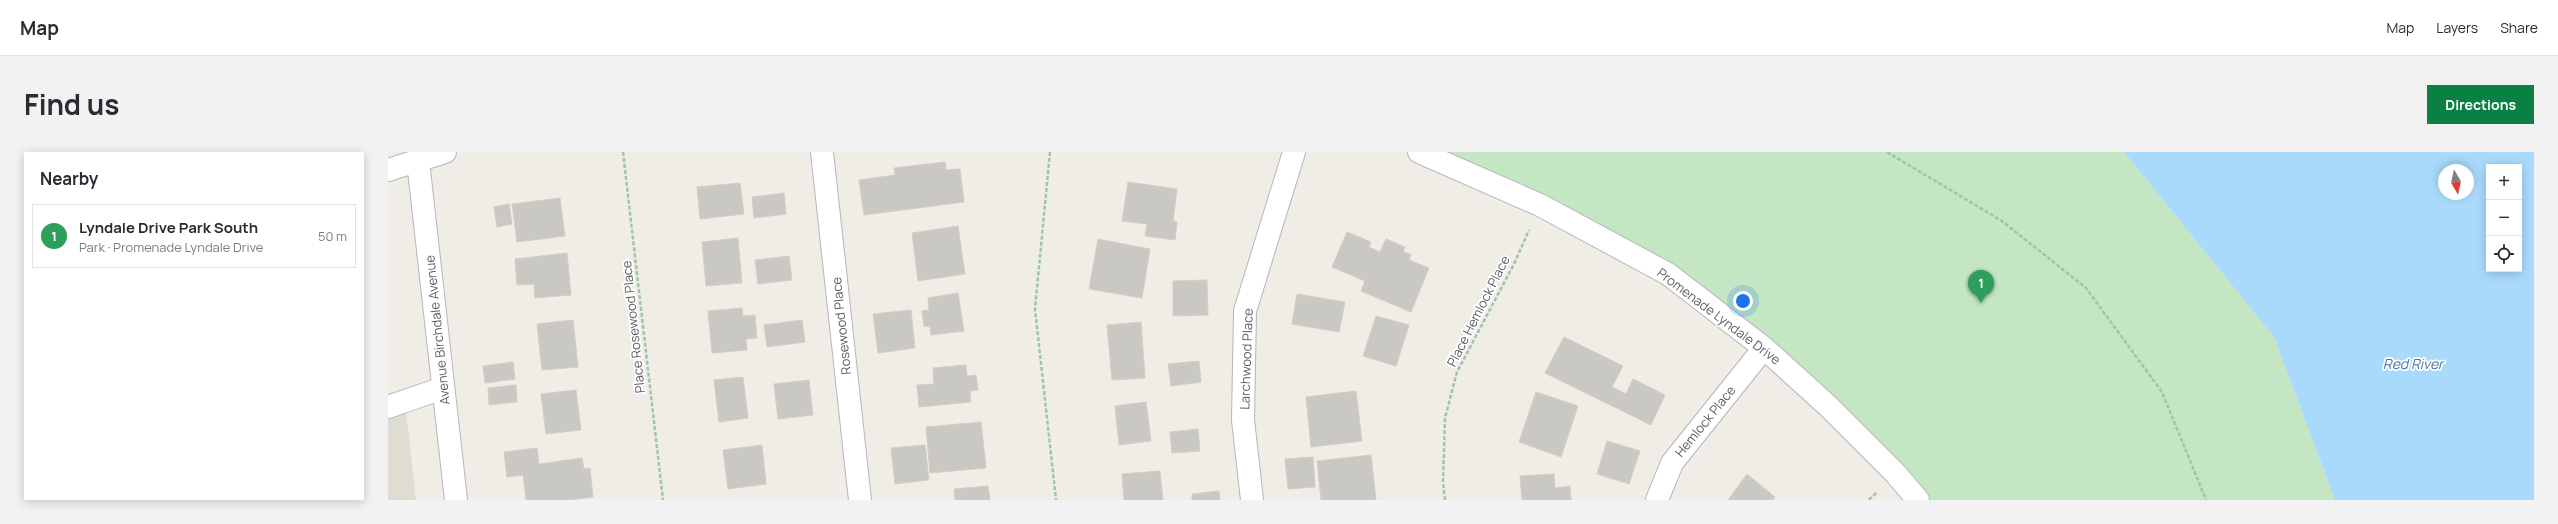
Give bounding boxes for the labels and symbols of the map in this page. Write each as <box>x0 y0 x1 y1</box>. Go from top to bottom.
north arrow <box>2438 164 2474 200</box>
street label: Place Hemlock Place <box>1442 252 1514 370</box>
street label: Avenue Birchdale Avenue <box>420 254 454 406</box>
street label: Place Rosewood Place <box>617 259 649 394</box>
street label: Promenade Lyndale Drive <box>1654 264 1785 369</box>
pin: 1 <box>1968 270 1994 303</box>
street label: Rosewood Place <box>827 276 855 376</box>
your location <box>1733 291 1753 311</box>
street label: Larchwood Place <box>1235 308 1257 410</box>
water label: Red River <box>2383 354 2445 373</box>
street label: Hemlock Place <box>1671 381 1740 460</box>

